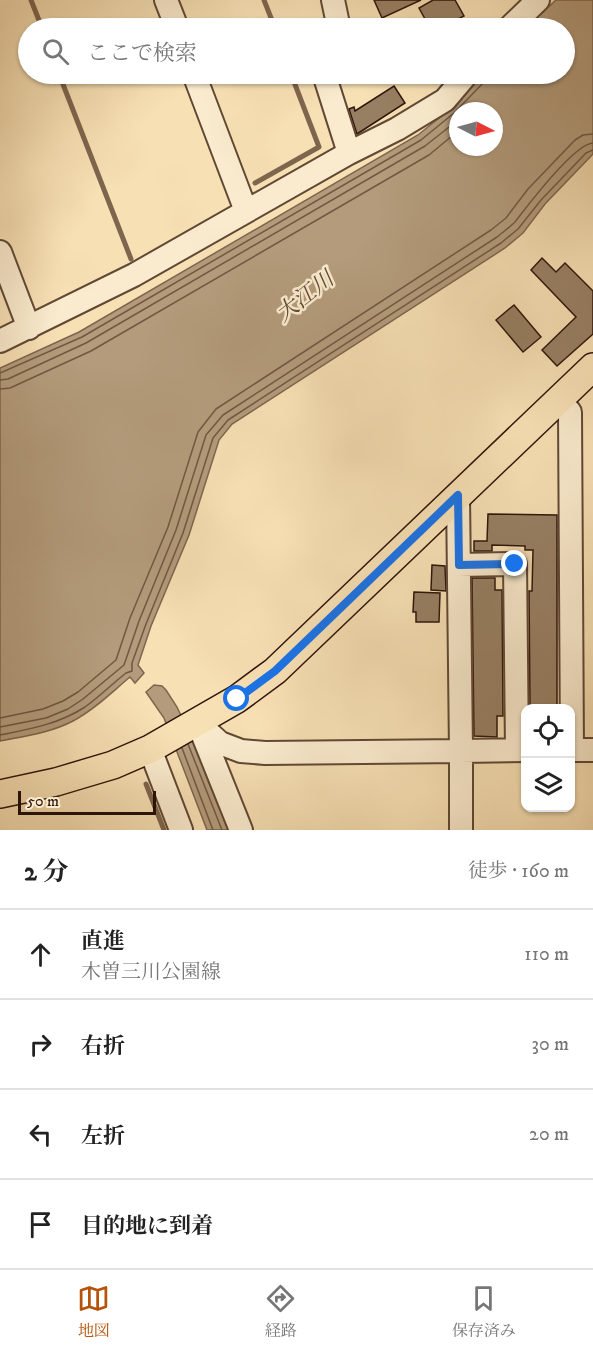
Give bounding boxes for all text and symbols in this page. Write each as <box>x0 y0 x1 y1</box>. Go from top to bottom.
search box <box>18 18 575 84</box>
icon: search <box>39 35 72 68</box>
text: ここで検索 <box>87 40 197 67</box>
north arrow <box>449 102 503 156</box>
water label: 大江川 <box>271 265 341 328</box>
route end <box>501 550 527 576</box>
route start <box>223 685 249 711</box>
map controls <box>521 704 575 812</box>
button: locate <box>521 704 575 758</box>
button: layers <box>521 758 575 812</box>
scale bar <box>18 788 156 816</box>
text: 50 m <box>27 791 59 811</box>
text: 2 分 <box>24 856 68 889</box>
text: 徒歩 · 160 m <box>468 859 569 884</box>
text: 直進 <box>81 928 125 955</box>
icon: ahead <box>24 938 57 971</box>
text: 110 m <box>524 942 569 967</box>
text: 木曽三川公園線 <box>81 960 221 985</box>
icon: right <box>24 1028 57 1061</box>
text: 30 m <box>531 1032 569 1057</box>
text: 右折 <box>81 1033 125 1060</box>
icon: left <box>24 1118 57 1151</box>
text: 20 m <box>529 1122 569 1147</box>
text: 左折 <box>81 1123 125 1150</box>
icon: arrive <box>24 1208 57 1241</box>
text: 目的地に到着 <box>81 1213 213 1240</box>
tab: 地図 <box>77 1282 110 1341</box>
tab: 経路 <box>264 1282 297 1341</box>
tab: 保存済み <box>452 1282 516 1341</box>

